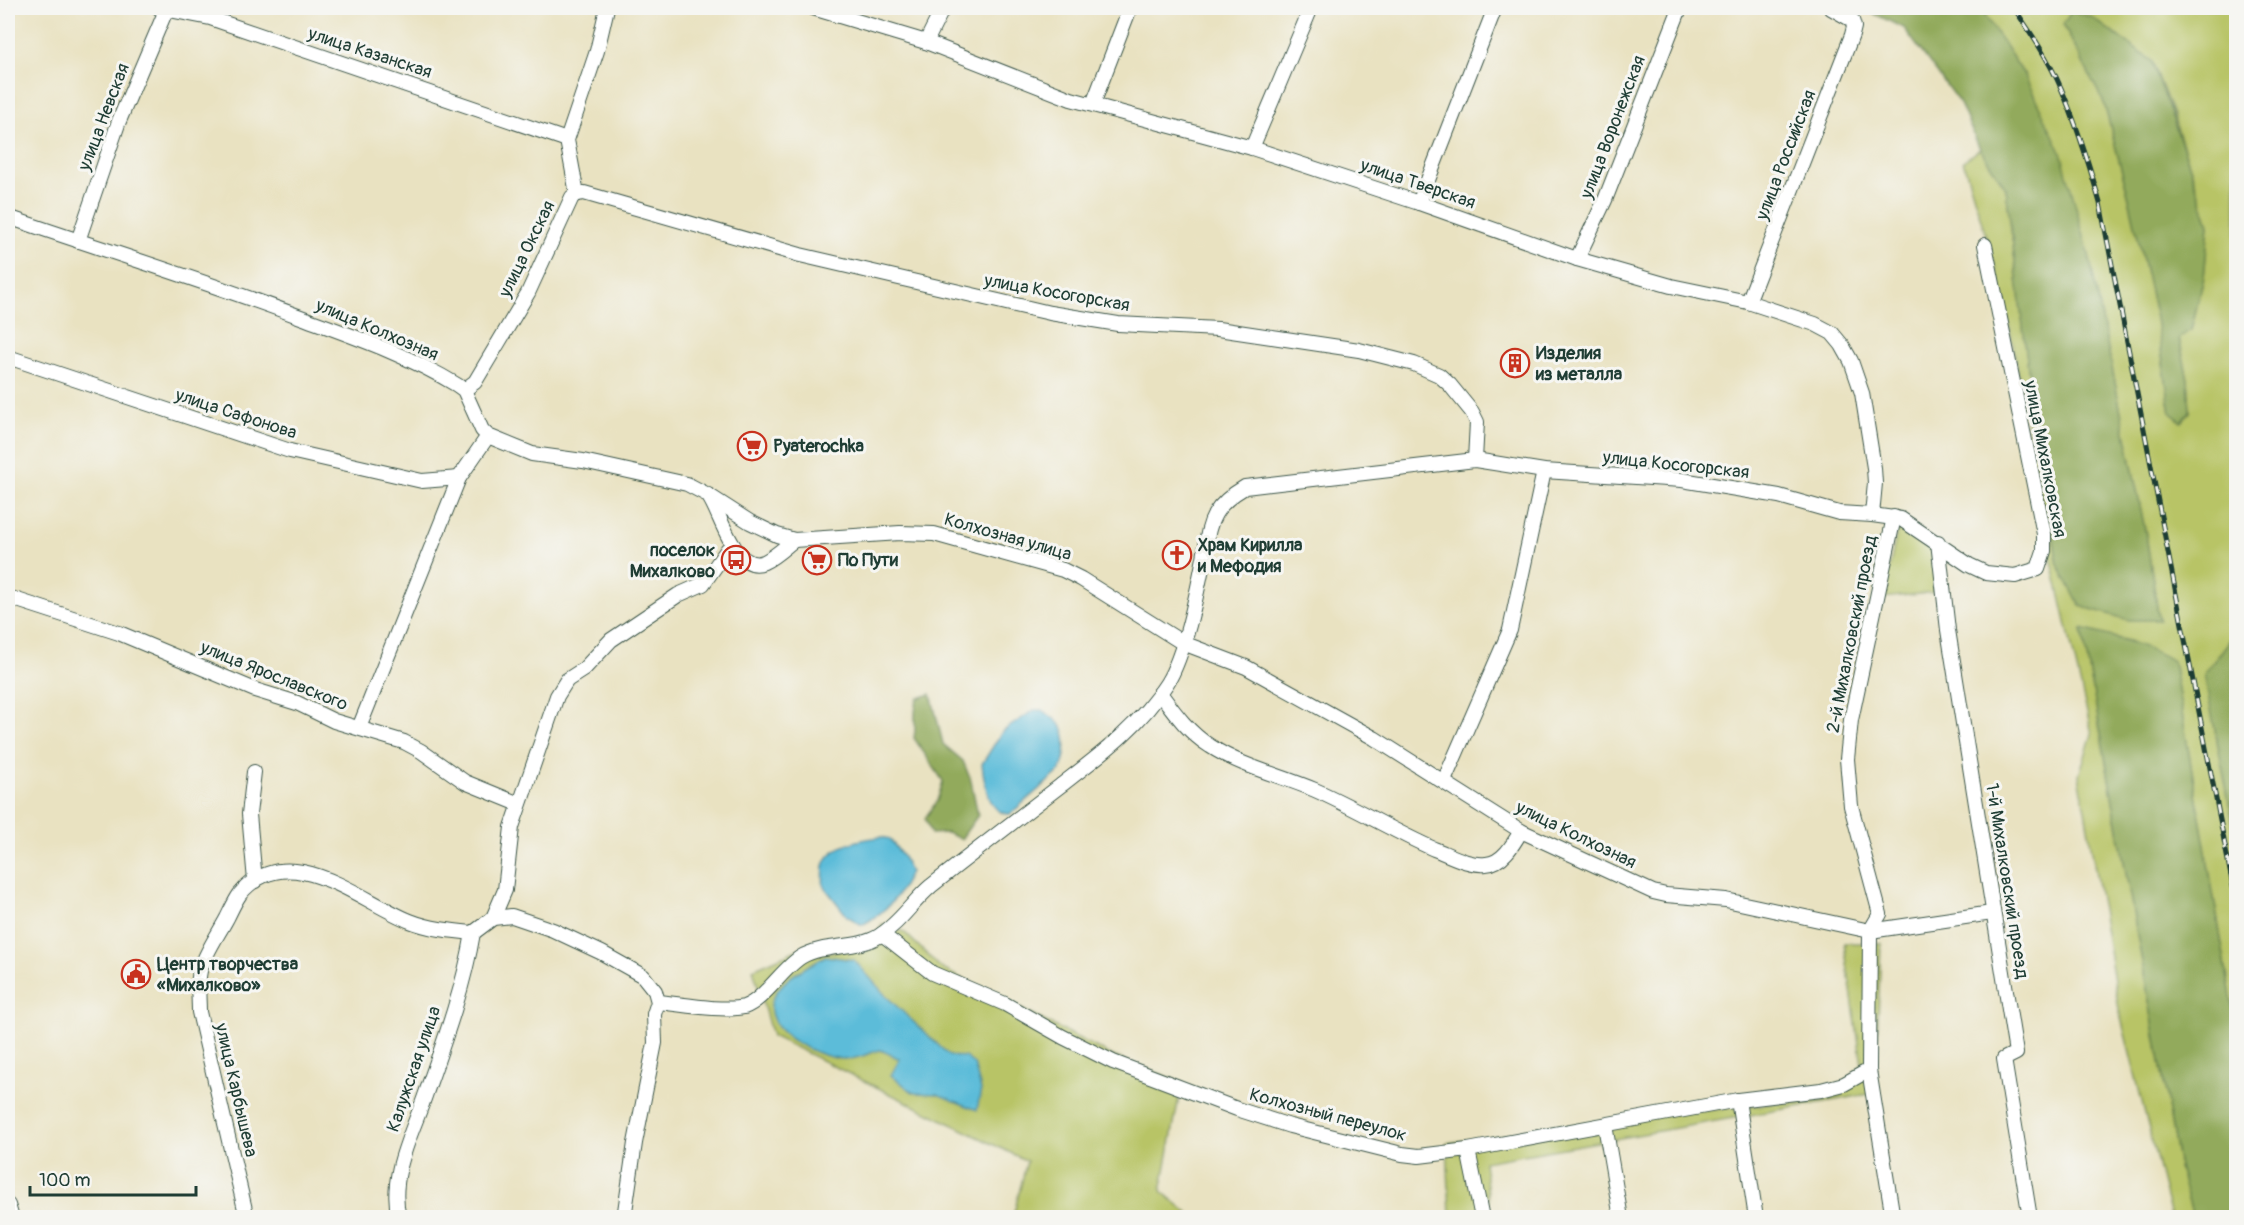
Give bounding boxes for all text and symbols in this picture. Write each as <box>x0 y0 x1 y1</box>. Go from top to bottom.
street label: улица Казанская <box>304 22 435 84</box>
street label: улица Воронежская <box>1575 52 1651 203</box>
street label: улица Невская <box>73 60 135 175</box>
street label: улица Российская <box>1750 87 1821 224</box>
street label: улица Тверская <box>1356 153 1479 214</box>
street label: улица Окская <box>493 197 560 302</box>
street label: улица Косогорская <box>982 269 1131 317</box>
street label: улица Колхозная <box>311 293 442 366</box>
place label: Изделия из металла <box>1535 342 1623 386</box>
building icon: Изделия из металла <box>1499 347 1531 379</box>
street label: улица Михалковская <box>2018 377 2072 540</box>
street label: улица Сафонова <box>171 383 300 444</box>
supermarket icon: Pyaterochka <box>736 430 768 462</box>
place label: Pyaterochka <box>773 435 864 458</box>
street label: улица Косогорская <box>1601 446 1750 484</box>
street label: Колхозная улица <box>942 508 1074 566</box>
street label: 2-й Михалковский проезд <box>1822 533 1882 735</box>
place label: Храм Кирилла и Мефодия <box>1197 534 1303 578</box>
place label: поселок Михалково <box>630 539 715 583</box>
church icon: Храм Кирилла и Мефодия <box>1161 539 1193 571</box>
bus stop icon: поселок Михалково <box>720 544 752 576</box>
supermarket icon: По Пути <box>801 544 833 576</box>
place label: По Пути <box>838 549 898 572</box>
street label: улица Ярославского <box>196 636 351 716</box>
street label: 1-й Михалковский проезд <box>1980 782 2034 981</box>
street label: улица Колхозная <box>1511 795 1640 874</box>
place label: Центр творчества «Михалково» <box>157 953 299 997</box>
public building icon: Центр творчества «Михалково» <box>120 958 152 990</box>
street label: Калужская улица <box>382 1003 446 1135</box>
street label: улица Карбышева <box>209 1020 263 1159</box>
street label: Колхозный переулок <box>1247 1083 1409 1147</box>
scale bar <box>30 1159 196 1197</box>
text: 100 m <box>39 1169 91 1192</box>

